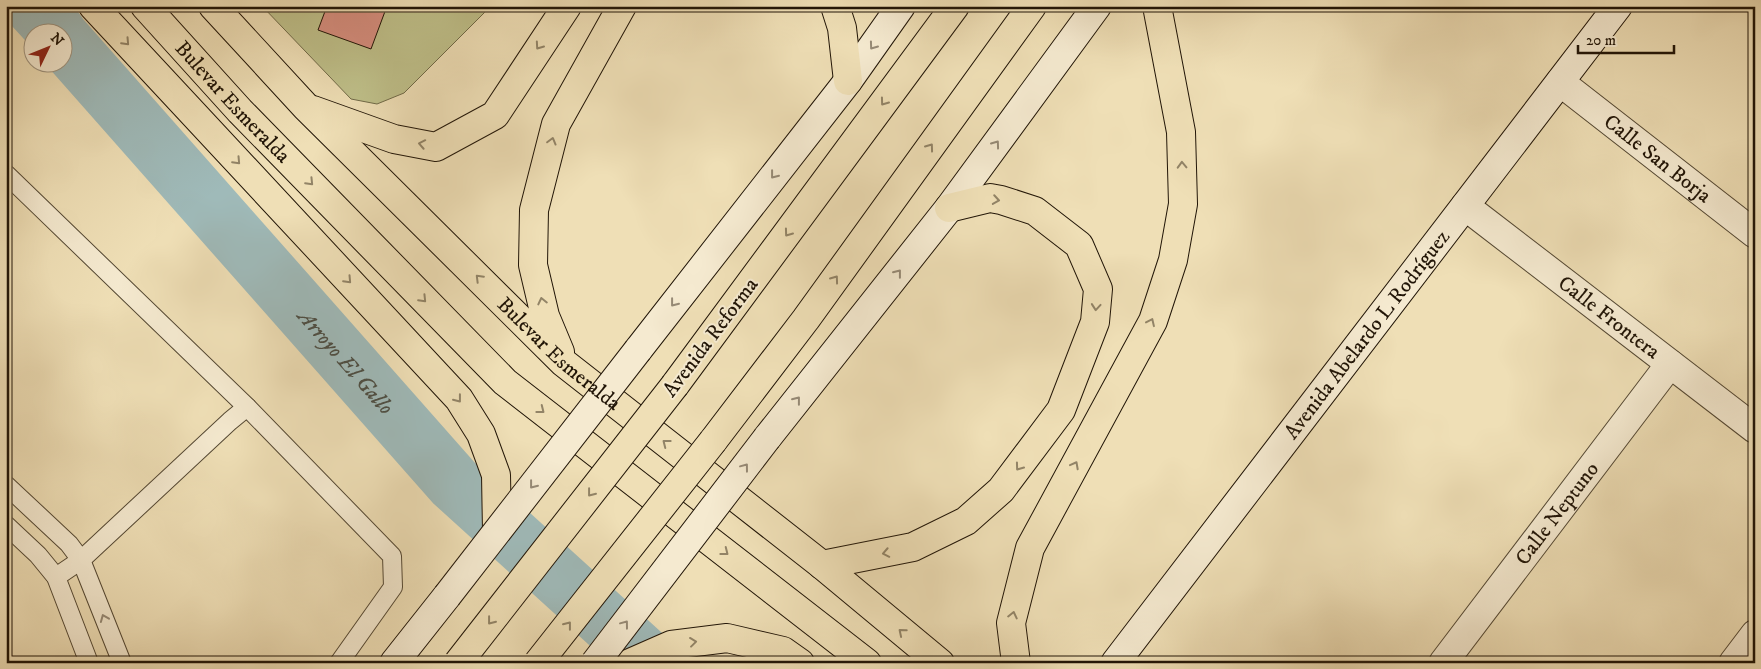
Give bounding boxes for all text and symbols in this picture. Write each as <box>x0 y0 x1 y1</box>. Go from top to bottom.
north arrow <box>22 22 72 72</box>
scale bar <box>1578 22 1675 54</box>
text: N <box>46 29 68 51</box>
text: 20 m <box>1586 31 1616 50</box>
one-way arrow <box>120 36 129 45</box>
street label: Bulevar Esmeralda <box>169 36 296 169</box>
one-way arrow <box>536 40 545 50</box>
one-way arrow <box>870 40 878 49</box>
one-way arrow <box>881 96 890 106</box>
street label: Calle San Borja <box>1598 109 1716 209</box>
one-way arrow <box>546 137 557 146</box>
one-way arrow <box>418 140 427 150</box>
one-way arrow <box>990 140 999 149</box>
one-way arrow <box>924 143 933 153</box>
one-way arrow <box>231 155 240 164</box>
one-way arrow <box>1177 160 1187 168</box>
one-way arrow <box>771 169 780 179</box>
one-way arrow <box>304 177 313 186</box>
one-way arrow <box>992 194 1001 204</box>
street label: Avenida Abelardo L Rodríguez <box>1279 225 1456 445</box>
one-way arrow <box>785 227 793 236</box>
one-way arrow <box>892 270 900 279</box>
street label: Calle Frontera <box>1553 270 1665 365</box>
street label: Avenida Reforma <box>657 273 764 403</box>
one-way arrow <box>342 274 351 283</box>
one-way arrow <box>475 275 484 284</box>
one-way arrow <box>829 275 838 285</box>
street label: Bulevar Esmeralda <box>491 292 626 417</box>
one-way arrow <box>417 293 426 302</box>
one-way arrow <box>537 296 548 305</box>
one-way arrow <box>672 297 680 306</box>
water label: Arroyo El Gallo <box>290 302 399 421</box>
one-way arrow <box>1091 303 1102 311</box>
one-way arrow <box>1145 318 1156 327</box>
one-way arrow <box>453 393 461 402</box>
one-way arrow <box>791 397 799 406</box>
one-way arrow <box>535 404 545 413</box>
one-way arrow <box>663 440 672 448</box>
street label: Calle Neptuno <box>1510 457 1605 571</box>
one-way arrow <box>1016 461 1024 470</box>
one-way arrow <box>1068 462 1078 471</box>
one-way arrow <box>739 464 747 473</box>
one-way arrow <box>529 480 538 489</box>
one-way arrow <box>588 487 597 496</box>
one-way arrow <box>719 547 728 555</box>
one-way arrow <box>882 547 891 557</box>
one-way arrow <box>1007 610 1018 619</box>
one-way arrow <box>99 614 110 623</box>
one-way arrow <box>487 615 496 624</box>
one-way arrow <box>562 621 571 630</box>
one-way arrow <box>619 621 627 630</box>
one-way arrow <box>899 628 908 637</box>
one-way arrow <box>689 637 697 648</box>

